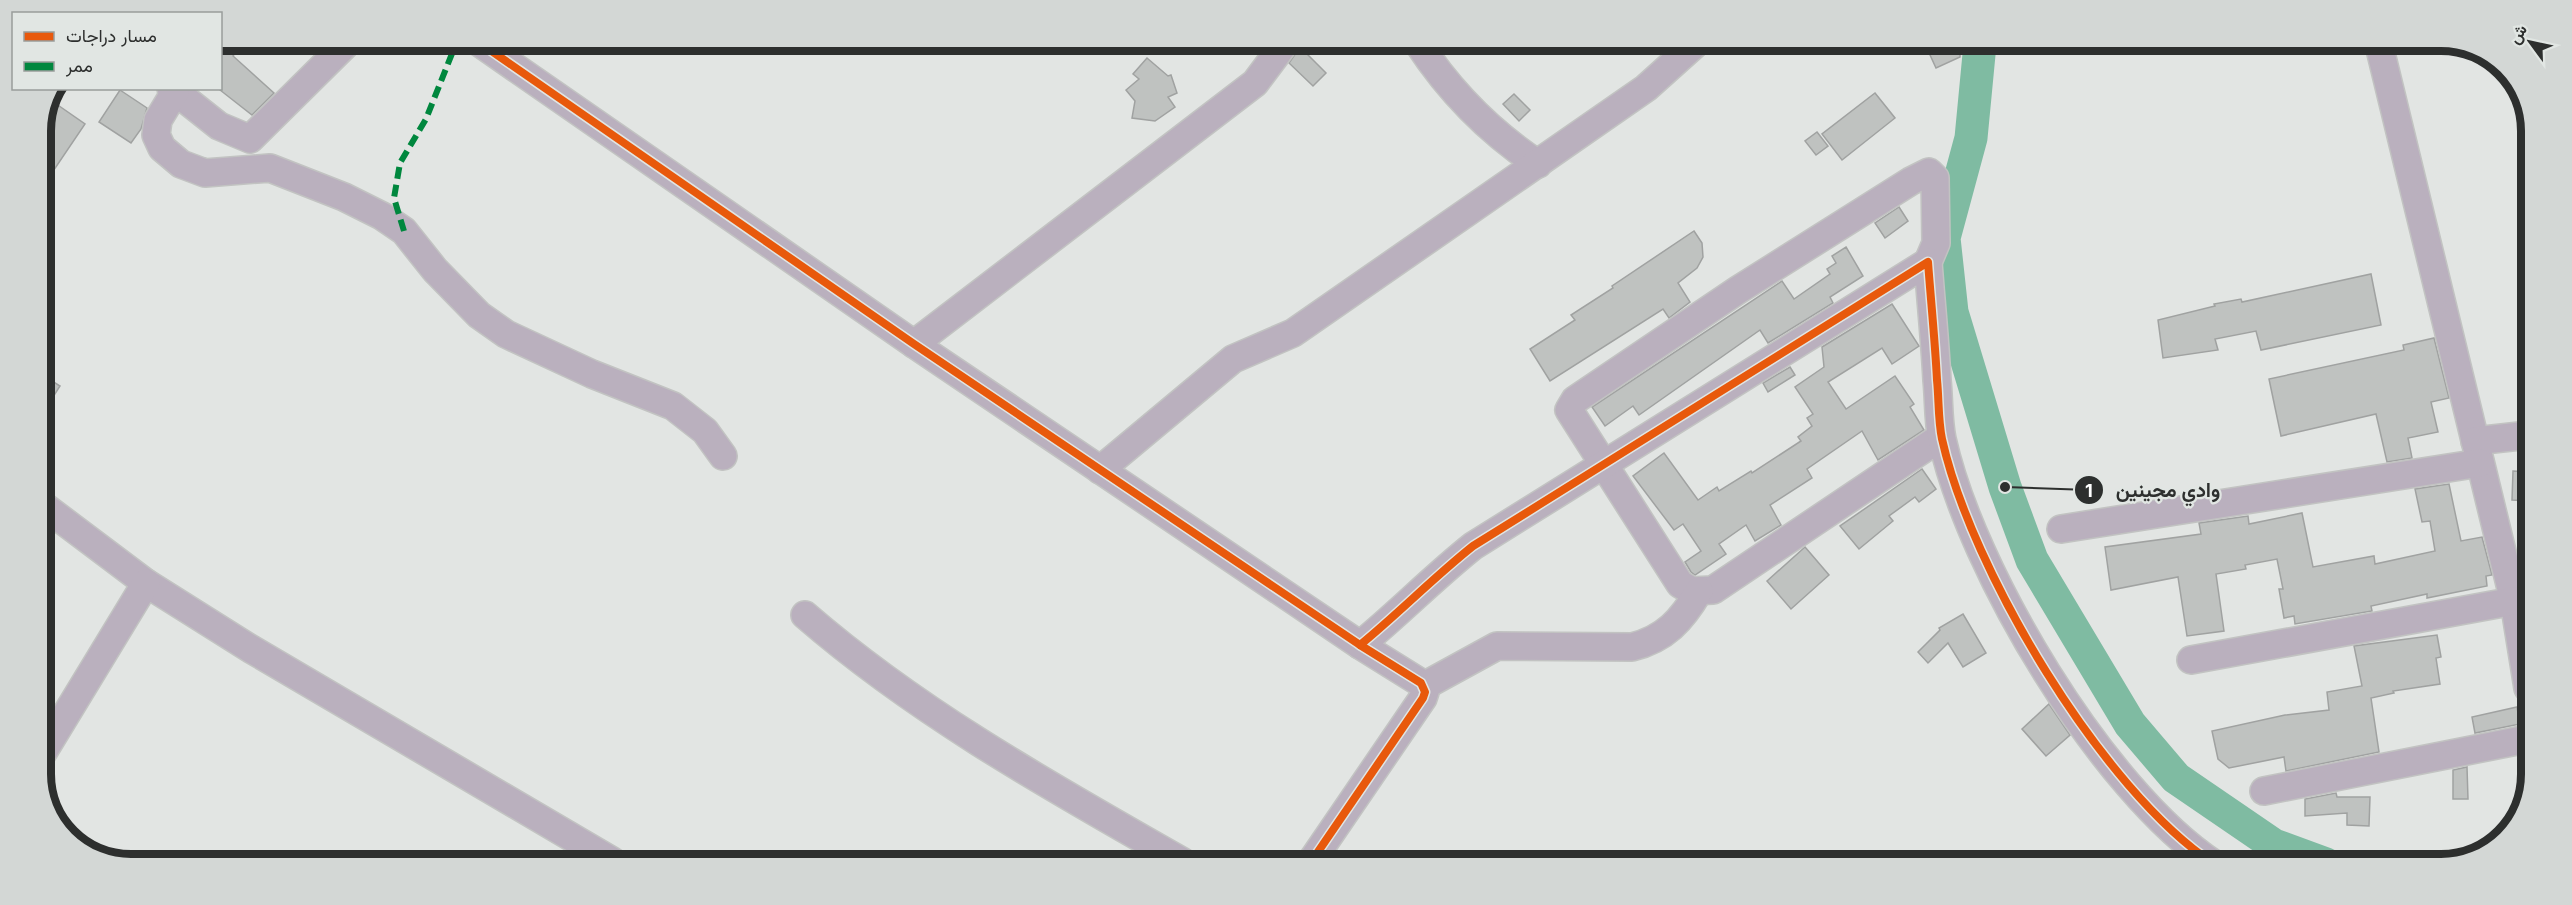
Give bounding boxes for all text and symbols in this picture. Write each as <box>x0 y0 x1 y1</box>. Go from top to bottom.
legend <box>12 12 222 90</box>
north arrow <box>2500 12 2560 72</box>
text: ش <box>2504 20 2531 47</box>
text: مسار دراجات <box>66 25 157 47</box>
text: ممر <box>65 55 93 77</box>
callout: وادي مجينين <box>2074 471 2233 509</box>
text: وادي مجينين <box>2116 478 2220 507</box>
text: 1 <box>2085 480 2093 501</box>

